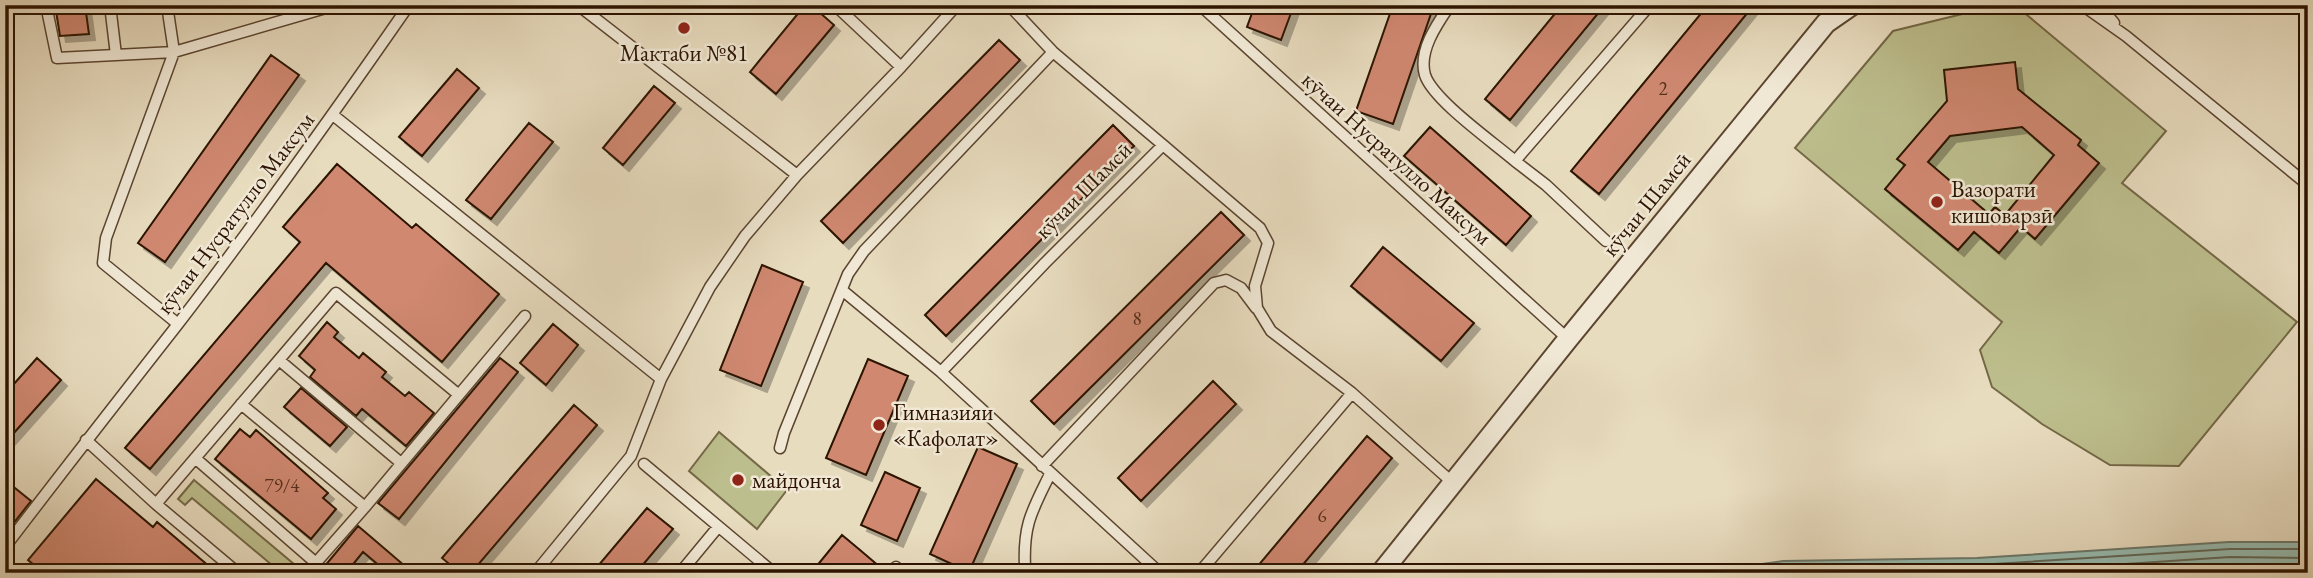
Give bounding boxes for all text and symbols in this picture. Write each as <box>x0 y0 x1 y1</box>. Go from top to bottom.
marker: Мактаби №81 <box>676 20 692 36</box>
place label: Мактаби №81 <box>620 38 748 68</box>
street label: кӯчаи Нусратулло Максум <box>1296 65 1499 252</box>
house number: 2 <box>1658 76 1668 101</box>
street label: кӯчаи Нусратулло Максум <box>149 105 321 320</box>
street label: кӯчаи Шамсӣ <box>1028 135 1138 245</box>
street label: кӯчаи Шамсӣ <box>1595 146 1697 262</box>
place label: Вазорати кишоварзӣ <box>1951 174 2053 230</box>
marker: Вазорати кишоварзӣ <box>1929 194 1945 210</box>
house number: 8 <box>1132 306 1142 331</box>
place label: Гимназияи «Кафолат» <box>893 397 999 453</box>
marker: Гимназияи «Кафолат» <box>871 417 887 433</box>
place label: майдонча <box>752 465 842 495</box>
marker: майдонча <box>730 472 746 488</box>
house number: 79/4 <box>265 473 300 498</box>
house number: 6 <box>1317 503 1327 528</box>

